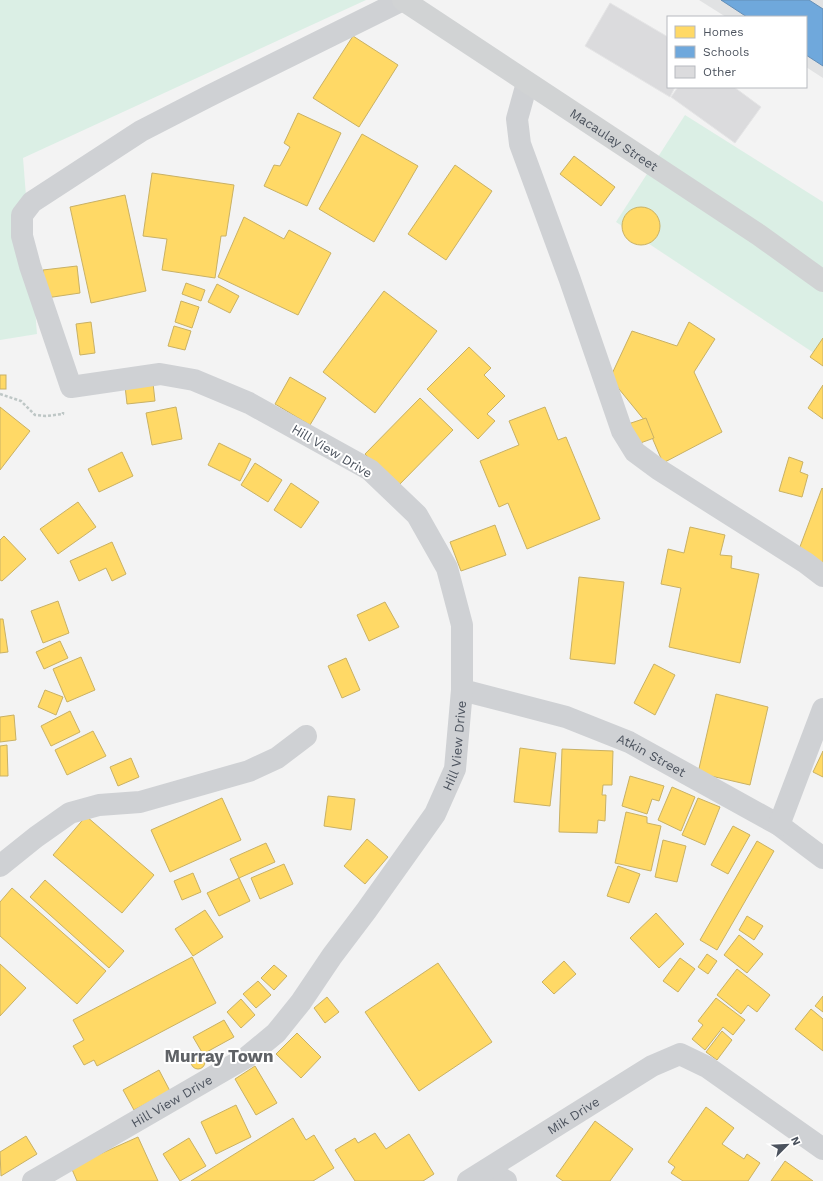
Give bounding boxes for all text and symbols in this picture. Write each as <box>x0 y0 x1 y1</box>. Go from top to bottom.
legend <box>667 16 807 88</box>
text: Homes <box>703 25 744 39</box>
text: Schools <box>703 45 749 59</box>
text: Other <box>703 65 736 79</box>
street label: Macaulay Street <box>567 105 661 174</box>
street label: Hill View Drive <box>289 421 375 481</box>
street label: Hill View Drive <box>439 700 469 793</box>
street label: Atkin Street <box>615 730 689 780</box>
district label: Murray Town <box>165 1046 273 1066</box>
street label: Hill View Drive <box>128 1071 215 1130</box>
street label: Mik Drive <box>544 1093 602 1137</box>
north arrow <box>767 1125 807 1165</box>
text: N <box>788 1135 803 1148</box>

